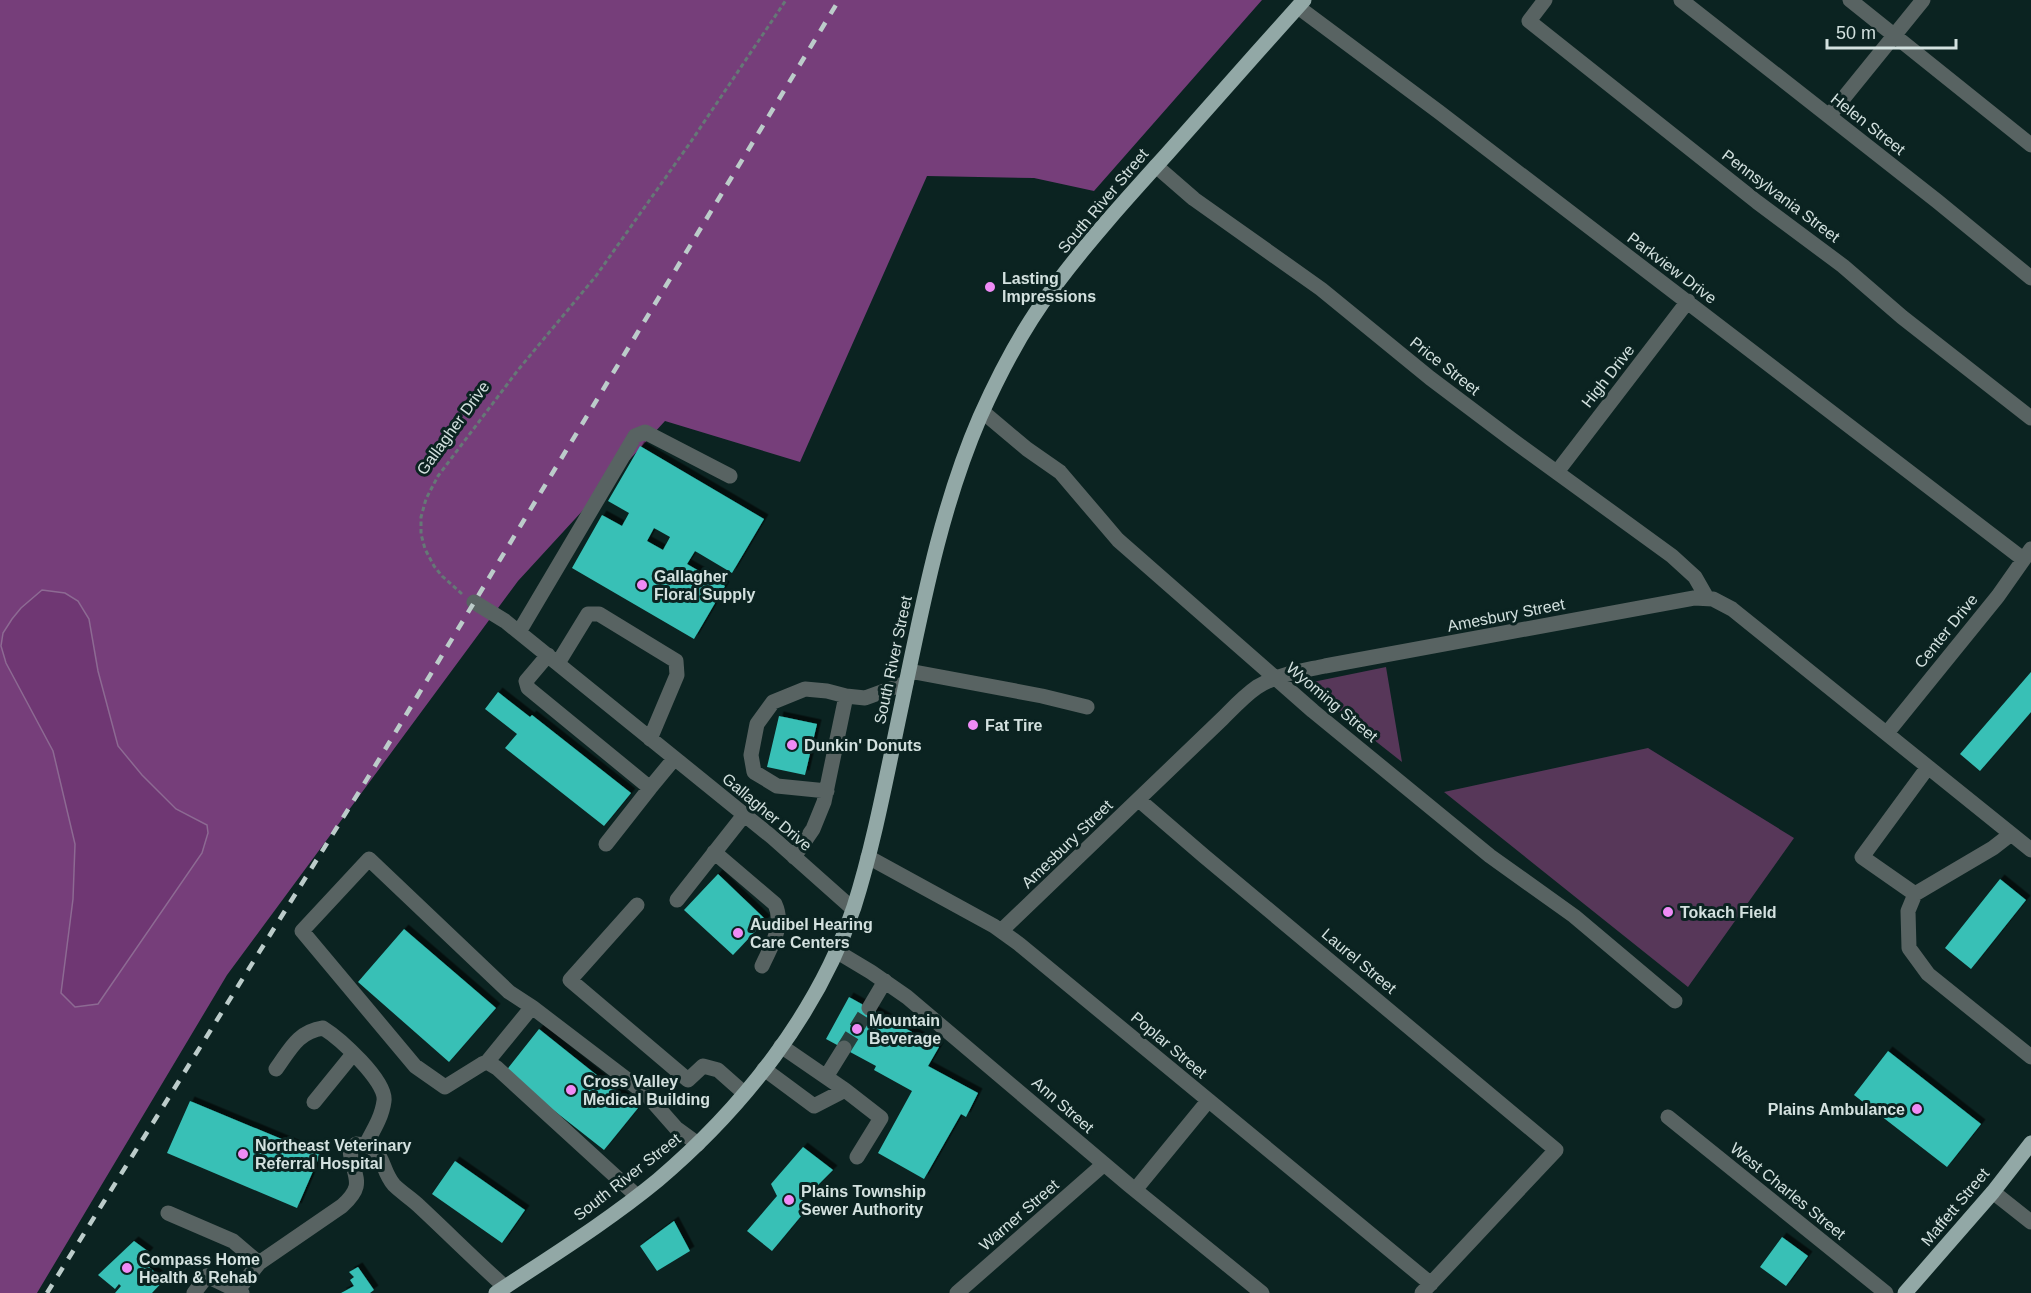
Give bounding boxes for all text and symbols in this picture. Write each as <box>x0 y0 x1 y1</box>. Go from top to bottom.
scale bar <box>1827 12 1956 50</box>
text: 50 m <box>1836 23 1876 43</box>
street label: Helen Street <box>1828 90 1909 158</box>
street label: South River Street <box>1054 145 1152 257</box>
street label: Pennsylvania Street <box>1719 146 1843 246</box>
street label: Parkview Drive <box>1624 229 1720 307</box>
place label: Lasting Impressions <box>1002 270 1096 305</box>
marker: Lasting Impressions <box>983 280 997 294</box>
street label: Price Street <box>1407 334 1484 399</box>
street label: High Drive <box>1578 341 1638 411</box>
street label: Gallagher Drive <box>413 378 493 478</box>
place label: Gallagher Floral Supply <box>654 568 755 603</box>
marker: Gallagher Floral Supply <box>635 578 649 592</box>
street label: Center Drive <box>1911 591 1981 671</box>
street label: South River Street <box>871 594 915 726</box>
street label: Amesbury Street <box>1446 595 1567 635</box>
street label: Wyoming Street <box>1283 659 1381 745</box>
place label: Fat Tire <box>985 717 1043 734</box>
marker: Fat Tire <box>966 718 980 732</box>
place label: Dunkin' Donuts <box>804 737 922 754</box>
marker: Dunkin' Donuts <box>785 738 799 752</box>
street label: Gallagher Drive <box>719 770 815 854</box>
street label: Amesbury Street <box>1018 796 1116 892</box>
place label: Tokach Field <box>1680 904 1777 921</box>
marker: Tokach Field <box>1661 905 1675 919</box>
place label: Audibel Hearing Care Centers <box>750 916 873 951</box>
street label: Laurel Street <box>1318 925 1400 997</box>
marker: Audibel Hearing Care Centers <box>731 926 745 940</box>
street label: Poplar Street <box>1128 1008 1211 1082</box>
place label: Mountain Beverage <box>869 1012 941 1047</box>
marker: Mountain Beverage <box>850 1022 864 1036</box>
place label: Cross Valley Medical Building <box>583 1073 710 1108</box>
street label: Ann Street <box>1029 1074 1098 1137</box>
marker: Cross Valley Medical Building <box>564 1083 578 1097</box>
place label: Plains Ambulance <box>1768 1101 1905 1118</box>
marker: Plains Ambulance <box>1910 1102 1924 1116</box>
street label: South River Street <box>570 1130 684 1224</box>
place label: Northeast Veterinary Referral Hospital <box>255 1137 412 1172</box>
street label: West Charles Street <box>1727 1139 1849 1243</box>
marker: Northeast Veterinary Referral Hospital <box>236 1147 250 1161</box>
street label: Maffett Street <box>1918 1164 1993 1249</box>
street label: Warner Street <box>976 1176 1062 1254</box>
place label: Plains Township Sewer Authority <box>801 1183 926 1218</box>
marker: Plains Township Sewer Authority <box>782 1193 796 1207</box>
place label: Compass Home Health & Rehab <box>139 1251 260 1286</box>
marker: Compass Home Health & Rehab <box>120 1261 134 1275</box>

